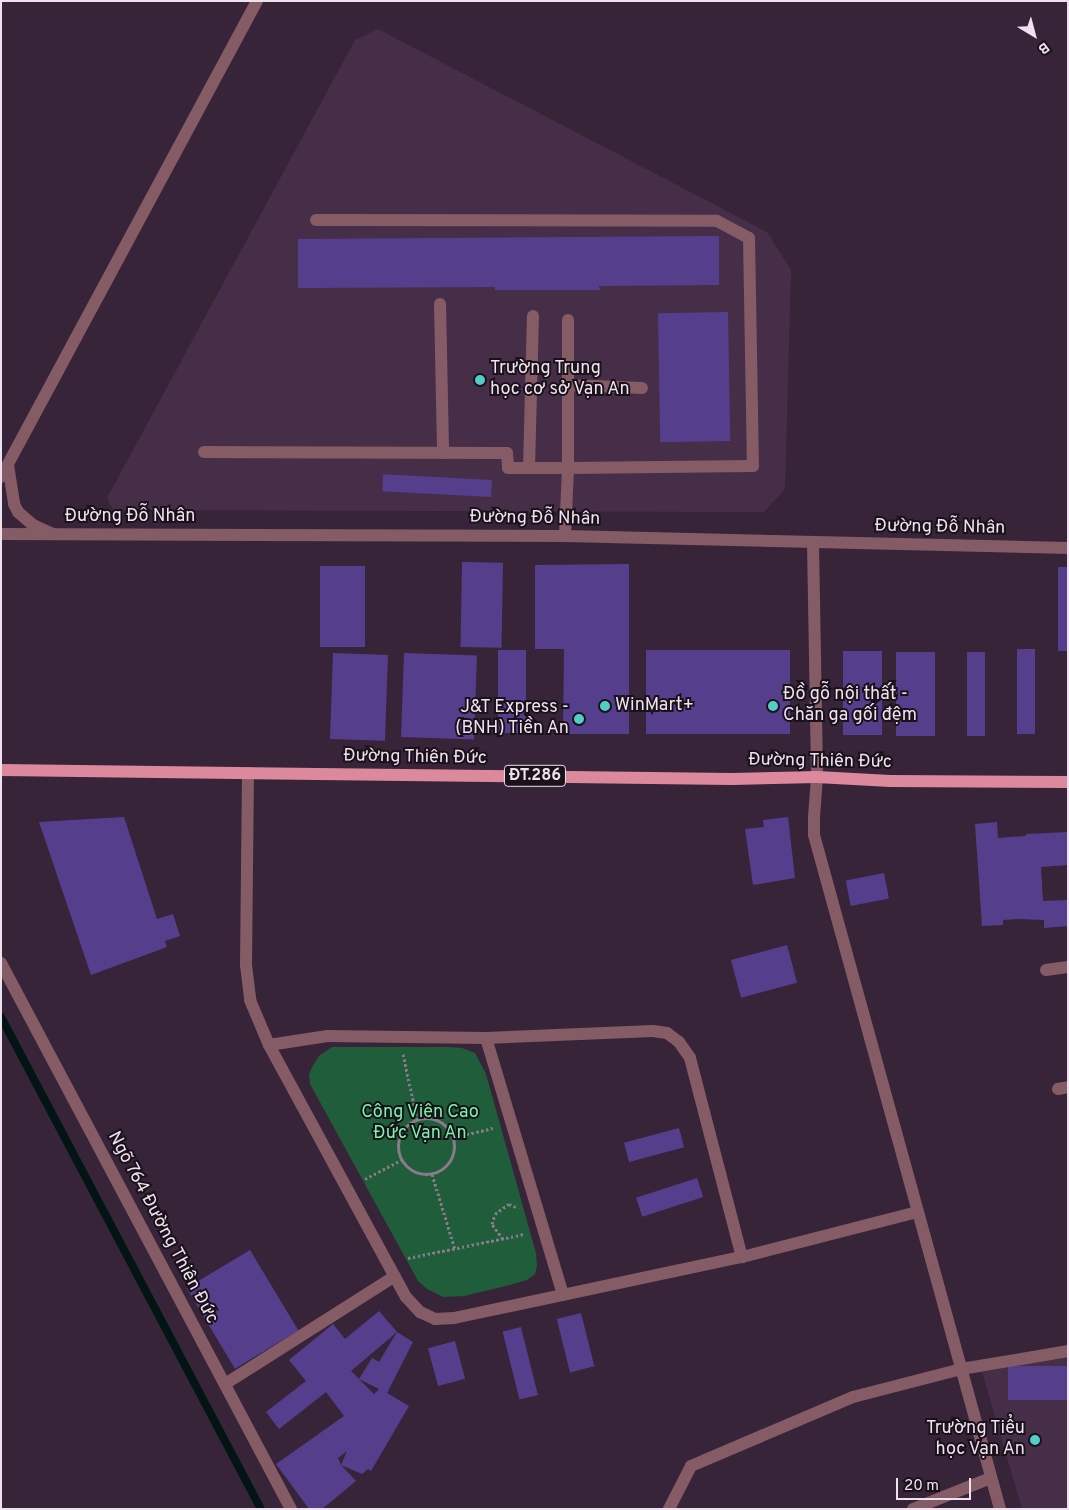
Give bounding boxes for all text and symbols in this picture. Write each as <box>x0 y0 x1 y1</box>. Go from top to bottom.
north arrow <box>1009 10 1059 60</box>
text: B <box>1034 38 1052 57</box>
place label: Trường Trung học cơ sở Vạn An <box>490 359 631 402</box>
marker: Trường Trung học cơ sở Vạn An <box>474 374 486 386</box>
street label: Đường Đỗ Nhân <box>65 506 195 528</box>
street label: Đường Đỗ Nhân <box>469 507 601 531</box>
street label: Đường Đỗ Nhân <box>874 516 1006 540</box>
place label: Đồ gỗ nội thất - Chăn ga gối đệm <box>783 685 917 728</box>
place label: WinMart+ <box>615 695 694 717</box>
place label: J&T Express - (BNH) Tiền An <box>454 698 569 741</box>
marker: WinMart+ <box>599 700 611 712</box>
marker: Đồ gỗ nội thất - Chăn ga gối đệm <box>767 700 779 712</box>
marker: J&T Express - (BNH) Tiền An <box>573 713 585 725</box>
street label: Đường Thiên Đức <box>343 746 487 770</box>
street label: Đường Thiên Đức <box>748 750 892 774</box>
road number: ĐT.286 <box>504 762 566 789</box>
park label: Công Viên Cao Đức Vạn An <box>361 1103 479 1146</box>
street label: Ngõ 764 Đường Thiên Đức <box>102 1127 222 1329</box>
place label: Trường Tiểu học Vạn An <box>925 1419 1025 1462</box>
marker: Trường Tiểu học Vạn An <box>1029 1434 1041 1446</box>
scale bar <box>899 1468 974 1500</box>
text: 20 m <box>904 1477 939 1496</box>

